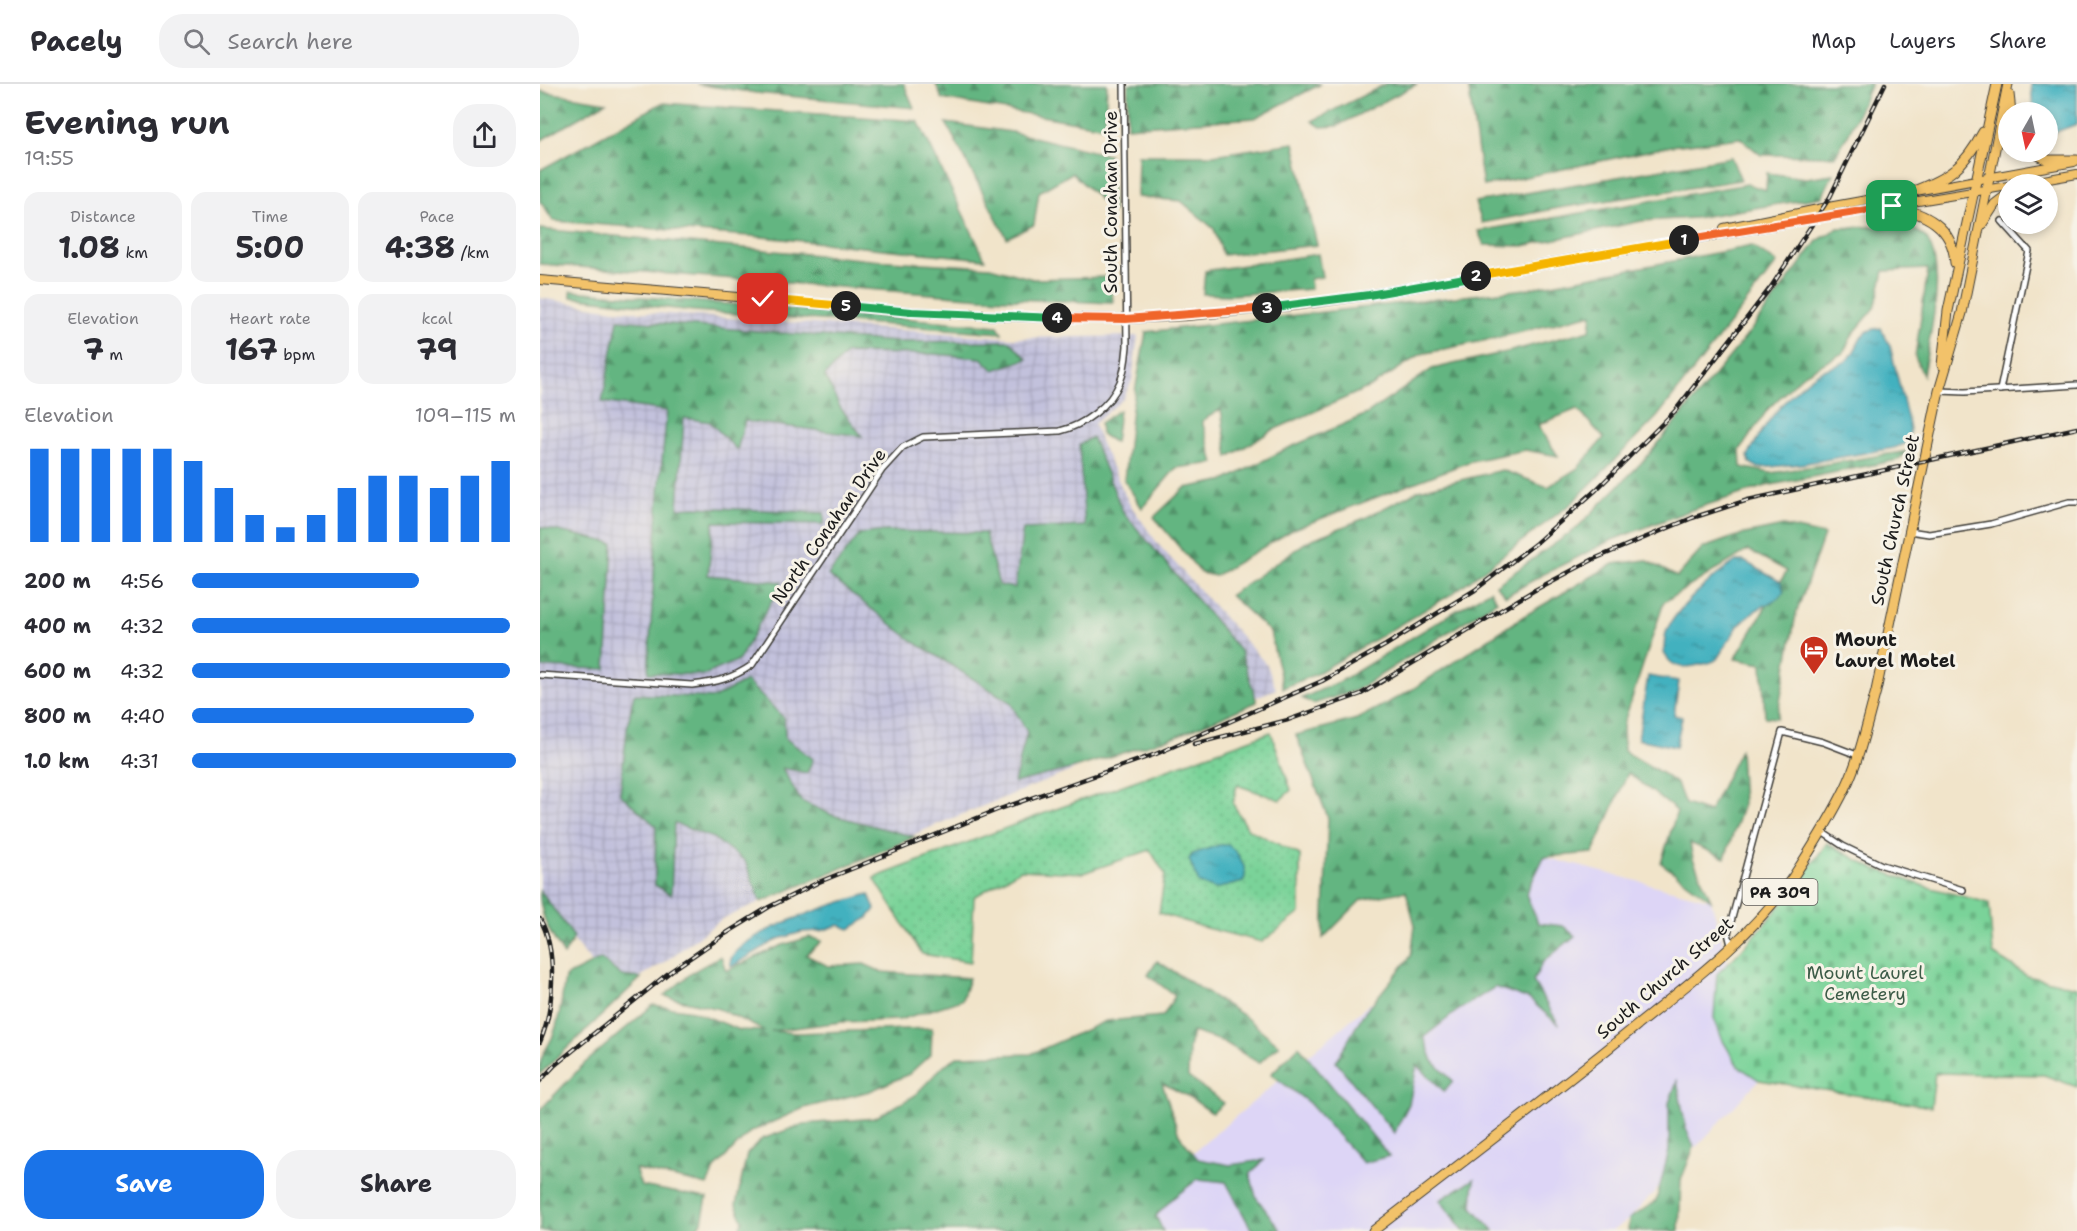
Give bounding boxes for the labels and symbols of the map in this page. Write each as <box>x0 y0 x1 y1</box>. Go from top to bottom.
north arrow <box>1998 102 2058 162</box>
street label: South Conahan Drive <box>1099 110 1123 294</box>
pin <box>1866 180 1917 231</box>
pin: 1 <box>1669 225 1699 255</box>
pin: 2 <box>1461 261 1491 291</box>
pin <box>737 273 788 324</box>
pin: 5 <box>831 291 861 321</box>
pin: 3 <box>1252 293 1282 323</box>
pin: 4 <box>1042 303 1072 333</box>
street label: South Church Street <box>1865 432 1925 608</box>
street label: North Conahan Drive <box>766 444 892 608</box>
place label: Mount Laurel Motel <box>1835 628 1956 673</box>
hotel icon: Mount Laurel Motel <box>1798 634 1830 676</box>
road number: PA 309 <box>1742 879 1818 905</box>
street label: South Church Street <box>1591 912 1739 1044</box>
park label: Mount Laurel Cemetery <box>1806 961 1924 1006</box>

